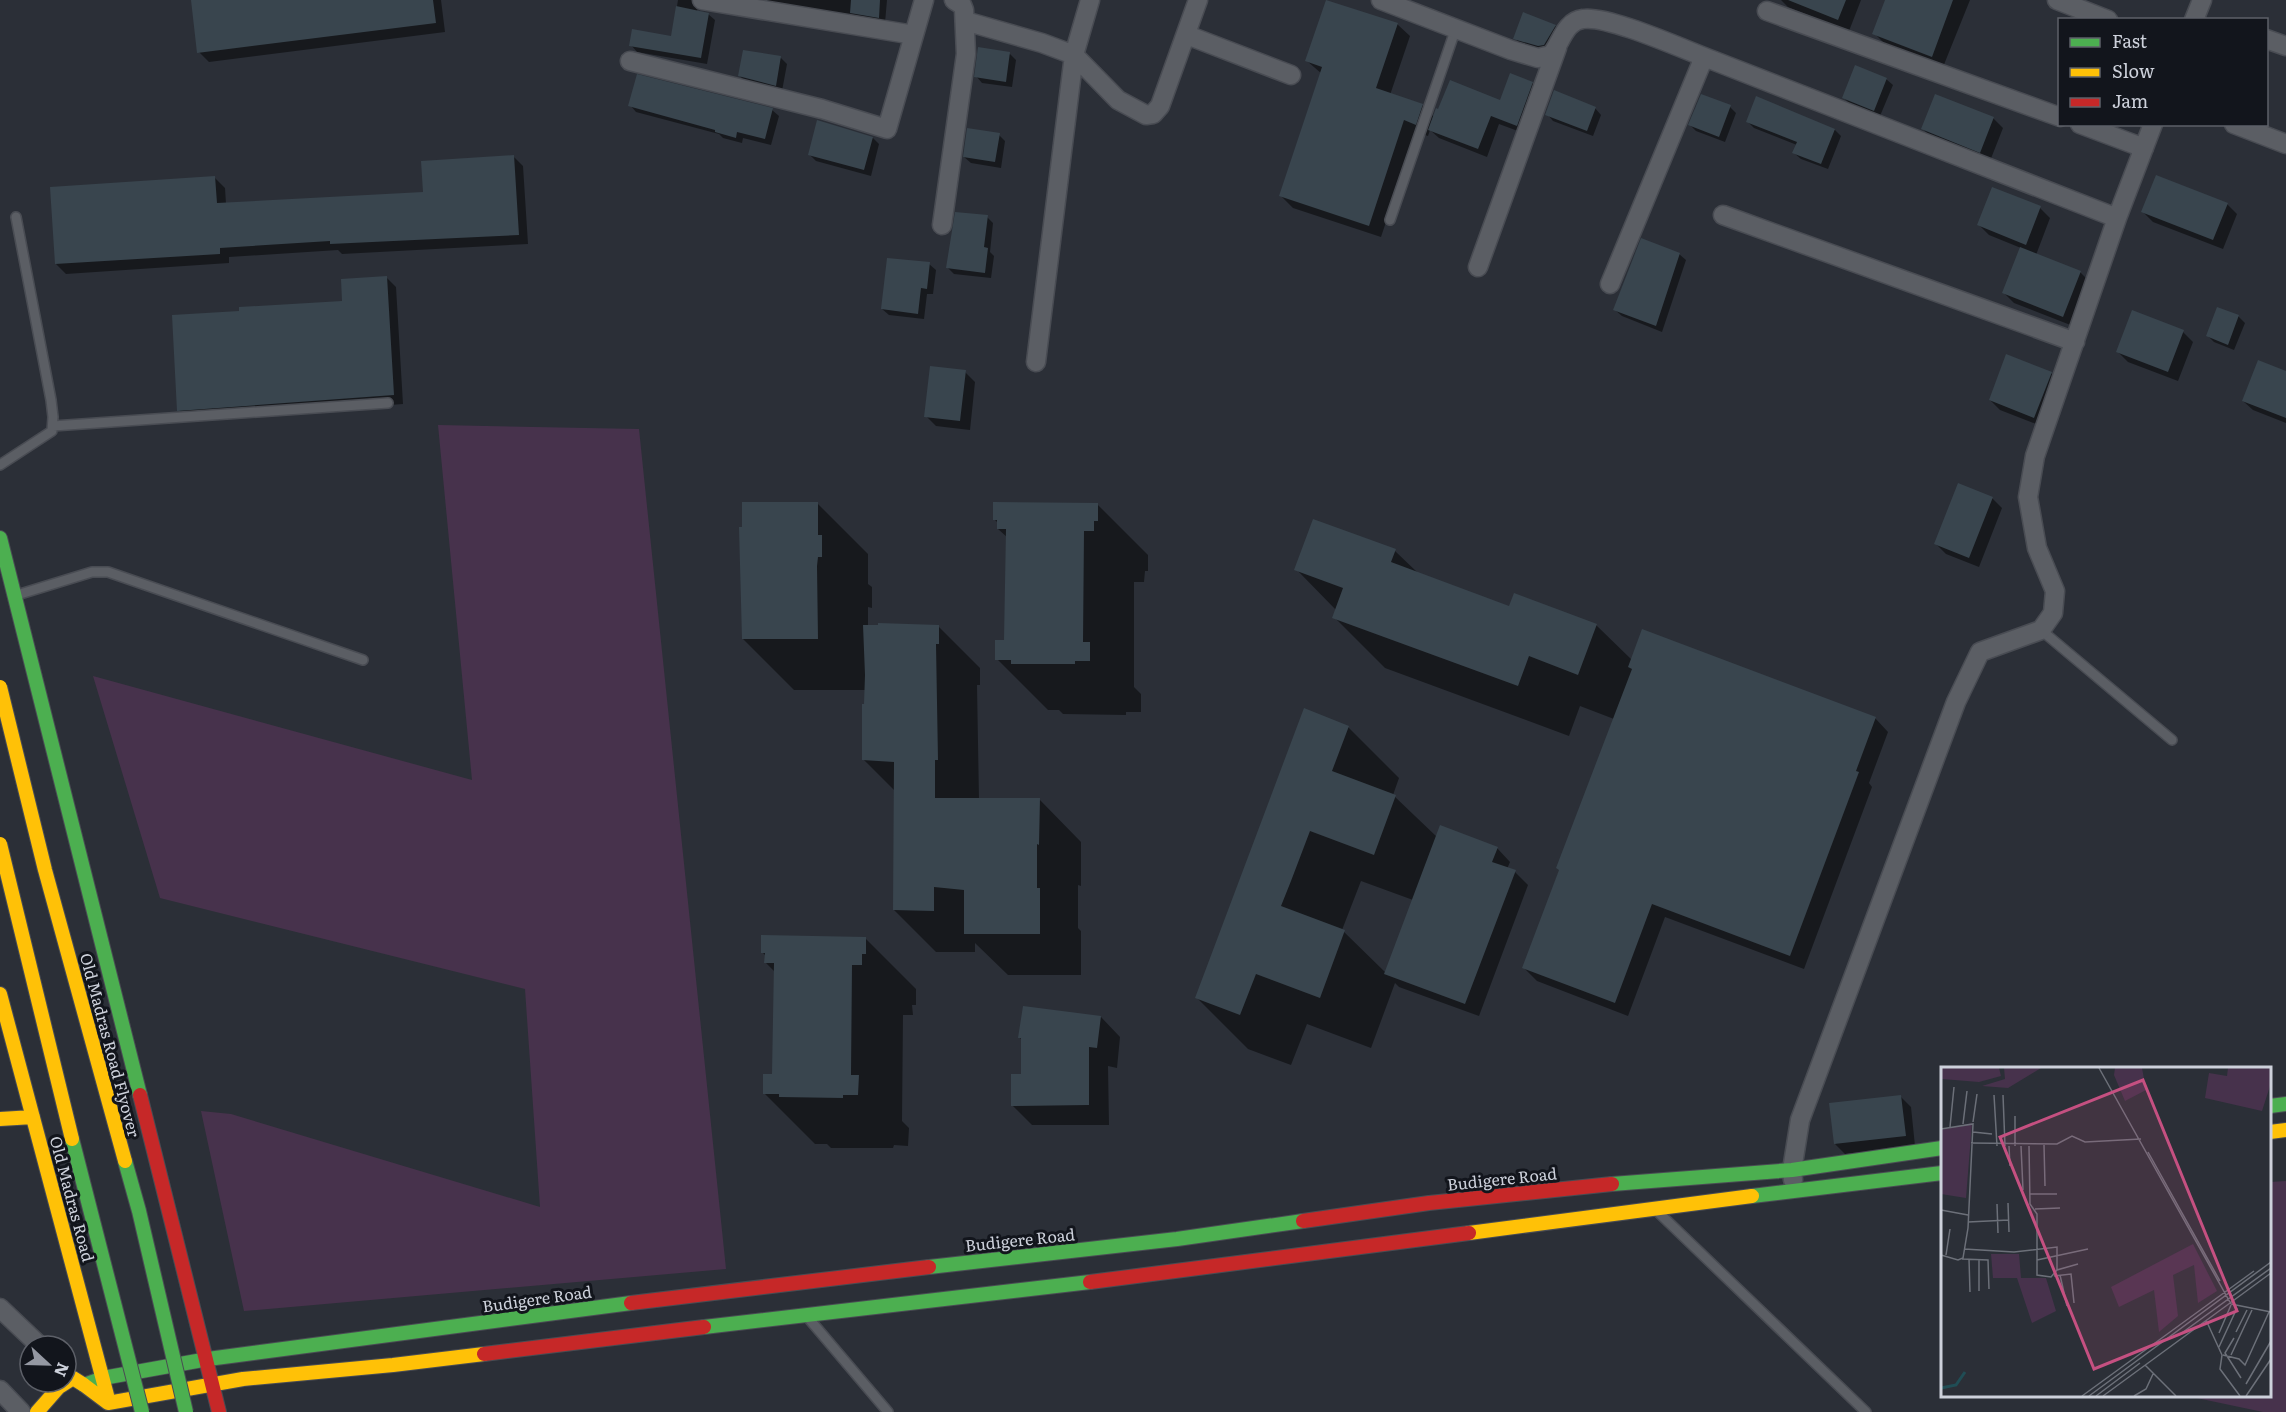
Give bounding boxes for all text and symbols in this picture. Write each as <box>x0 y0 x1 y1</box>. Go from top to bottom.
legend <box>2058 18 2268 126</box>
text: Fast <box>2112 27 2148 54</box>
text: Slow <box>2112 57 2155 84</box>
text: Jam <box>2112 87 2148 114</box>
street label: Old Madras Road Flyover <box>75 950 147 1140</box>
inset map <box>1941 1067 2271 1397</box>
street label: Old Madras Road <box>45 1133 101 1265</box>
street label: Budigere Road <box>1446 1160 1558 1196</box>
street label: Budigere Road <box>964 1221 1076 1257</box>
street label: Budigere Road <box>481 1278 593 1318</box>
north arrow <box>18 1334 78 1394</box>
text: N <box>49 1359 76 1381</box>

